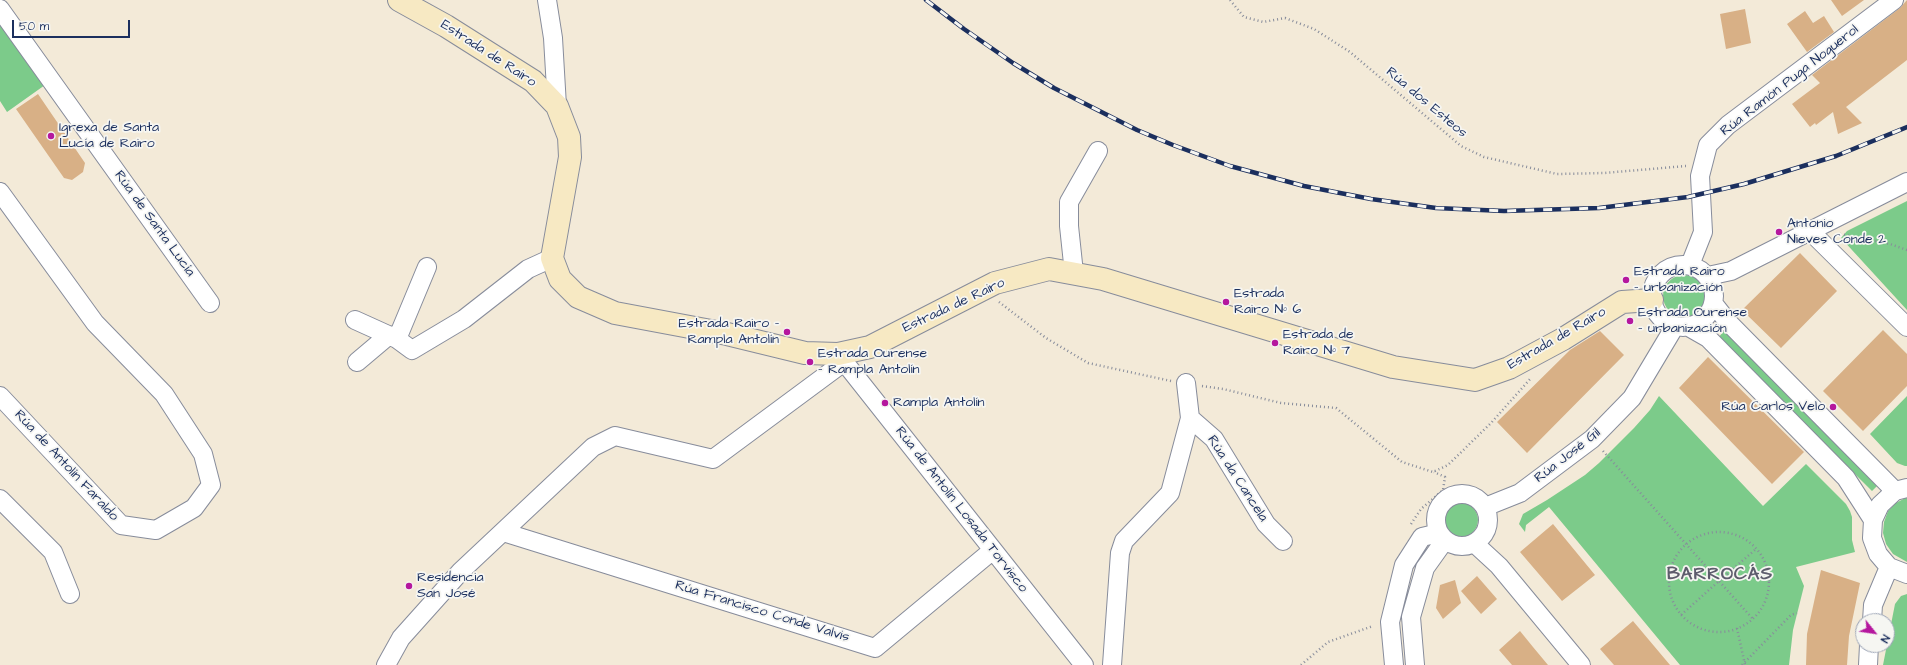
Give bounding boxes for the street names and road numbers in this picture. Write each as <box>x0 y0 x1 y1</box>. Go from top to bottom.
street label: Estrada de Rairo <box>437 17 539 91</box>
street label: Rúa Ramón Puga Noguerol <box>1718 22 1862 140</box>
street label: Rúa dos Esteos <box>1382 64 1470 142</box>
street label: Rúa de Santa Lucía <box>110 168 198 280</box>
street label: Estrada de Rairo <box>900 275 1008 337</box>
street label: Estrada de Rairo <box>1505 304 1609 374</box>
street label: Rúa de Antolín Faraldo <box>10 407 122 525</box>
street label: Rúa de Antolín Losada Torvisco <box>891 424 1031 596</box>
street label: Rúa José Gil <box>1532 425 1604 487</box>
street label: Rúa da Cancela <box>1203 433 1271 525</box>
street label: Rúa Francisco Conde Valvis <box>673 577 851 647</box>

